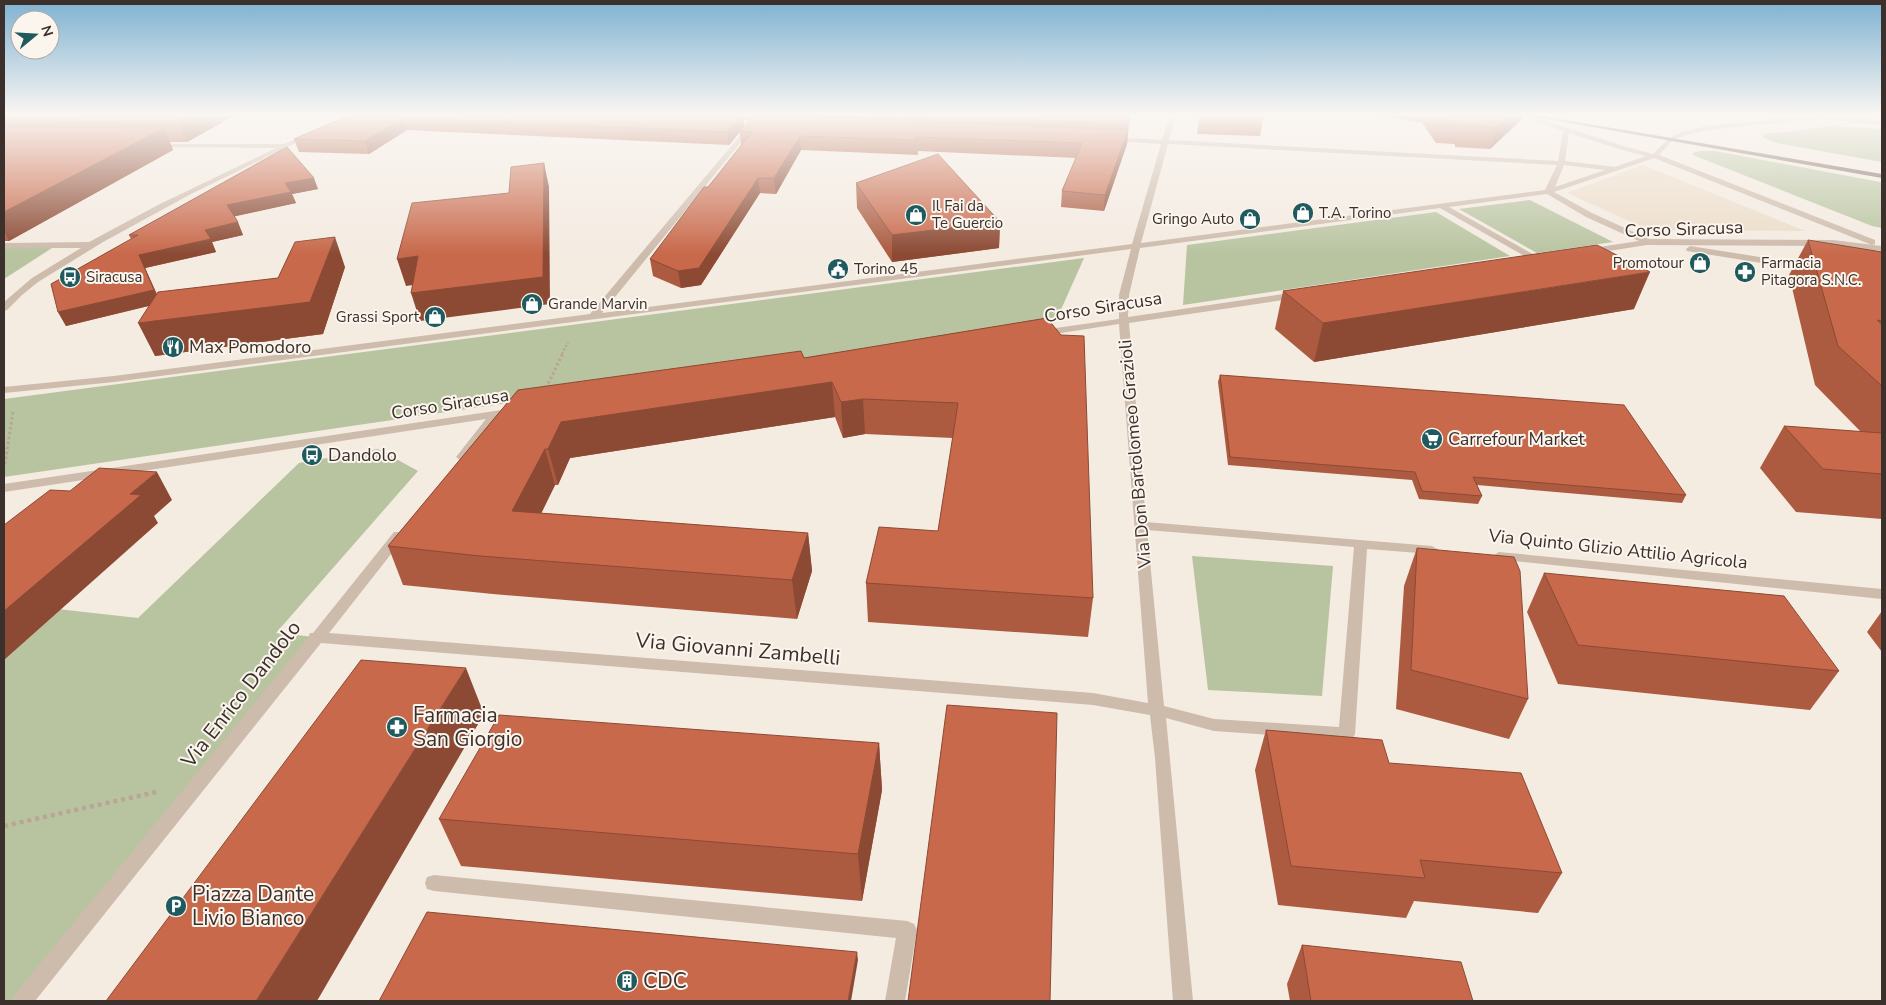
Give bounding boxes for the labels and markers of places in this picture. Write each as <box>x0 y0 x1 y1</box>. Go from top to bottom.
place label: Il Fai da Te Guercio <box>932 196 1003 233</box>
shop icon: T.A. Torino <box>1291 201 1315 225</box>
shop icon: Il Fai da Te Guercio <box>904 203 928 227</box>
place label: T.A. Torino <box>1319 203 1391 223</box>
shop icon: Gringo Auto <box>1238 207 1262 231</box>
place label: Gringo Auto <box>1152 209 1234 229</box>
shop icon: Promotour <box>1688 251 1712 275</box>
place label: Promotour <box>1613 253 1685 273</box>
place label: Farmacia Pitagora S.N.C. <box>1761 253 1862 290</box>
public building icon: Torino 45 <box>826 257 850 281</box>
place label: Torino 45 <box>854 259 918 279</box>
pharmacy icon: Farmacia Pitagora S.N.C. <box>1733 260 1757 284</box>
bus stop icon: Siracusa <box>58 265 82 289</box>
place label: Siracusa <box>86 267 142 287</box>
shop icon: Grande Marvin <box>520 292 544 316</box>
place label: Grande Marvin <box>548 294 648 314</box>
shop icon: Grassi Sport <box>423 305 447 329</box>
place label: Grassi Sport <box>336 307 420 327</box>
restaurant icon: Max Pomodoro <box>161 335 185 359</box>
place label: Max Pomodoro <box>189 335 311 359</box>
supermarket icon: Carrefour Market <box>1420 427 1444 451</box>
place label: Carrefour Market <box>1448 427 1585 451</box>
bus stop icon: Dandolo <box>300 443 324 467</box>
place label: Dandolo <box>328 443 397 467</box>
place label: Farmacia San Giorgio <box>413 701 522 753</box>
pharmacy icon: Farmacia San Giorgio <box>385 715 409 739</box>
place label: Piazza Dante Livio Bianco <box>192 880 314 932</box>
parking icon: Piazza Dante Livio Bianco <box>164 894 188 918</box>
place label: CDC <box>643 967 687 995</box>
building icon: CDC <box>615 969 639 993</box>

